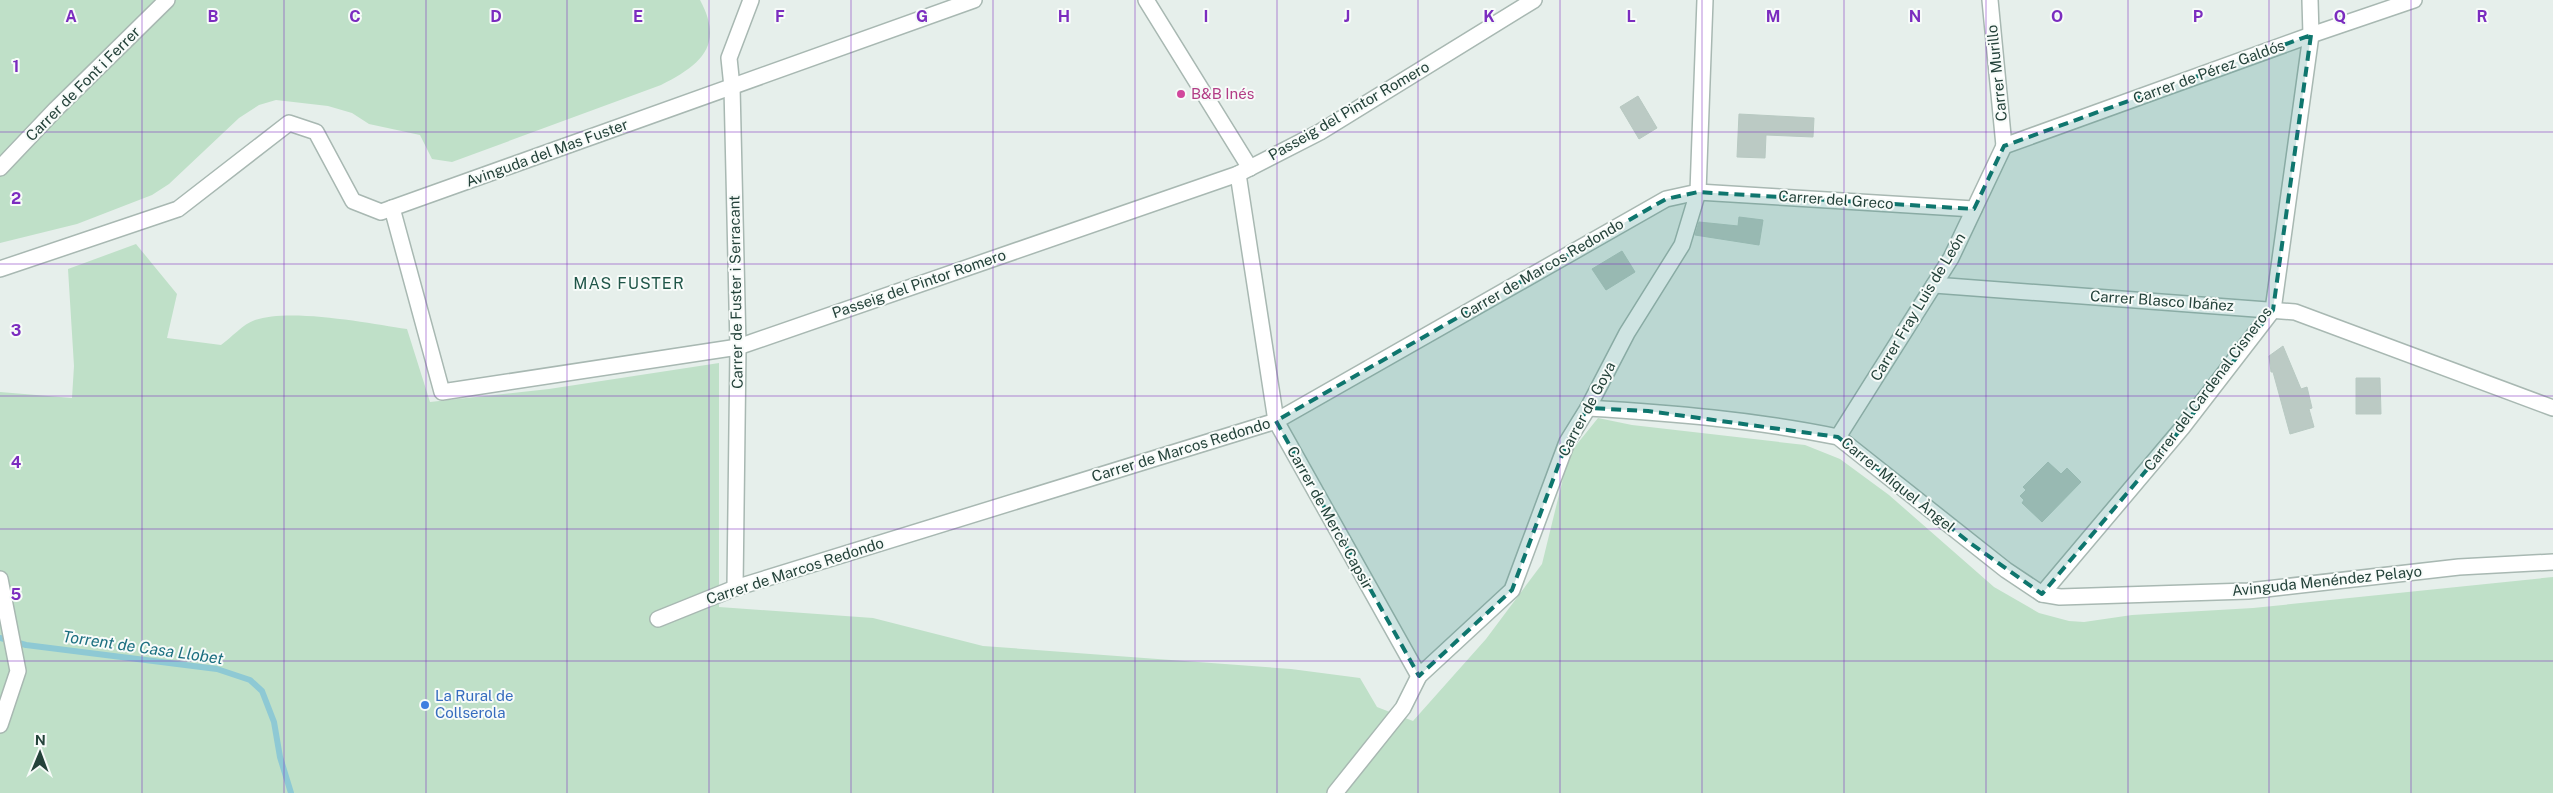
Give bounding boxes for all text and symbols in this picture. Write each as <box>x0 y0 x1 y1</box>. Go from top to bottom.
text: A <box>65 7 77 26</box>
text: B <box>208 7 219 26</box>
text: C <box>349 7 361 26</box>
text: D <box>490 7 502 26</box>
text: E <box>633 7 643 26</box>
text: F <box>775 7 785 26</box>
text: G <box>916 7 928 26</box>
text: H <box>1058 7 1070 26</box>
text: I <box>1204 7 1208 26</box>
text: J <box>1344 7 1350 26</box>
text: K <box>1483 7 1495 26</box>
text: L <box>1626 7 1636 26</box>
text: M <box>1766 7 1780 26</box>
text: N <box>1909 7 1921 26</box>
text: O <box>2051 7 2063 26</box>
text: P <box>2193 7 2203 26</box>
text: Q <box>2334 7 2346 26</box>
text: R <box>2476 7 2488 26</box>
street label: Carrer de Font i Ferrer <box>22 23 143 144</box>
street label: Carrer Murillo <box>1983 24 2010 122</box>
street label: Carrer de Pérez Galdós <box>2131 36 2287 107</box>
text: 1 <box>13 57 19 76</box>
street label: Passeig del Pintor Romero <box>1265 58 1432 164</box>
place label: B&B Inés <box>1191 85 1254 102</box>
marker: B&B Inés <box>1175 88 1187 100</box>
street label: Avinguda del Mas Fuster <box>463 115 630 190</box>
street label: Carrer del Greco <box>1778 187 1894 212</box>
text: 2 <box>11 189 21 208</box>
street label: Carrer de Fuster i Serracant <box>725 195 746 389</box>
street label: Carrer de Marcos Redondo <box>1457 215 1626 322</box>
street label: Carrer Fray Luis de León <box>1867 230 1969 384</box>
street label: Passeig del Pintor Romero <box>830 246 1008 321</box>
district label: MAS FUSTER <box>573 274 685 293</box>
street label: Carrer Blasco Ibáñez <box>2090 287 2235 314</box>
street label: Carrer del Cardenal Cisneros <box>2140 303 2275 474</box>
text: 3 <box>11 321 21 340</box>
street label: Carrer de Goya <box>1555 359 1619 459</box>
street label: Carrer de Marcos Redondo <box>1090 414 1272 485</box>
street label: Carrer Miquel Àngel <box>1838 434 1958 536</box>
street label: Carrer de Mercè Capsir <box>1284 443 1377 592</box>
text: 4 <box>11 453 22 472</box>
street label: Carrer de Marcos Redondo <box>704 534 886 607</box>
street label: Avinguda Menéndez Pelayo <box>2231 562 2423 599</box>
text: 5 <box>11 585 22 604</box>
water label: Torrent de Casa Llobet <box>61 627 225 668</box>
place label: La Rural de Collserola <box>435 687 514 721</box>
marker: La Rural de Collserola <box>419 699 431 711</box>
north arrow <box>15 728 65 778</box>
text: N <box>35 732 46 748</box>

